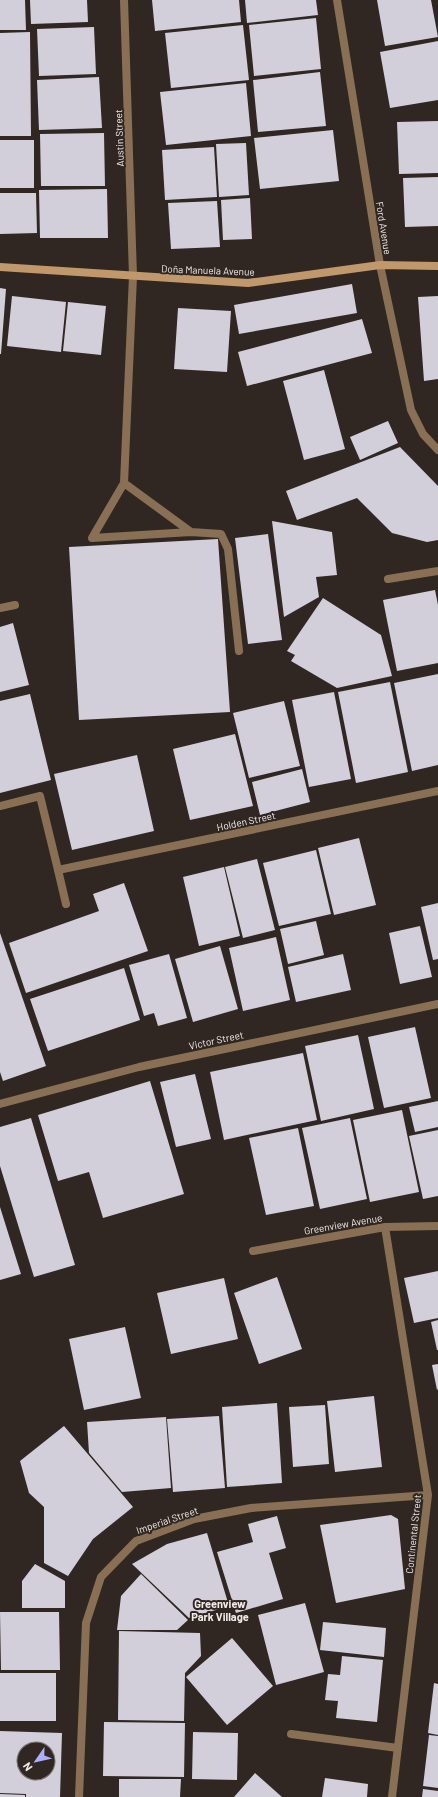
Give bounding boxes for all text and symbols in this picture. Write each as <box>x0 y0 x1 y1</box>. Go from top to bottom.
street label: Austin Street <box>112 109 126 167</box>
street label: Ford Avenue <box>374 201 394 255</box>
street label: Doña Manuela Avenue <box>161 262 255 278</box>
street label: Holden Street <box>216 809 277 833</box>
street label: Victor Street <box>188 1028 245 1052</box>
street label: Greenview Avenue <box>303 1211 383 1237</box>
street label: Continental Street <box>403 1493 423 1574</box>
street label: Imperial Street <box>135 1504 200 1536</box>
district label: Greenview Park Village <box>191 1597 249 1623</box>
north arrow <box>16 1741 56 1781</box>
text: N <box>20 1760 35 1774</box>

